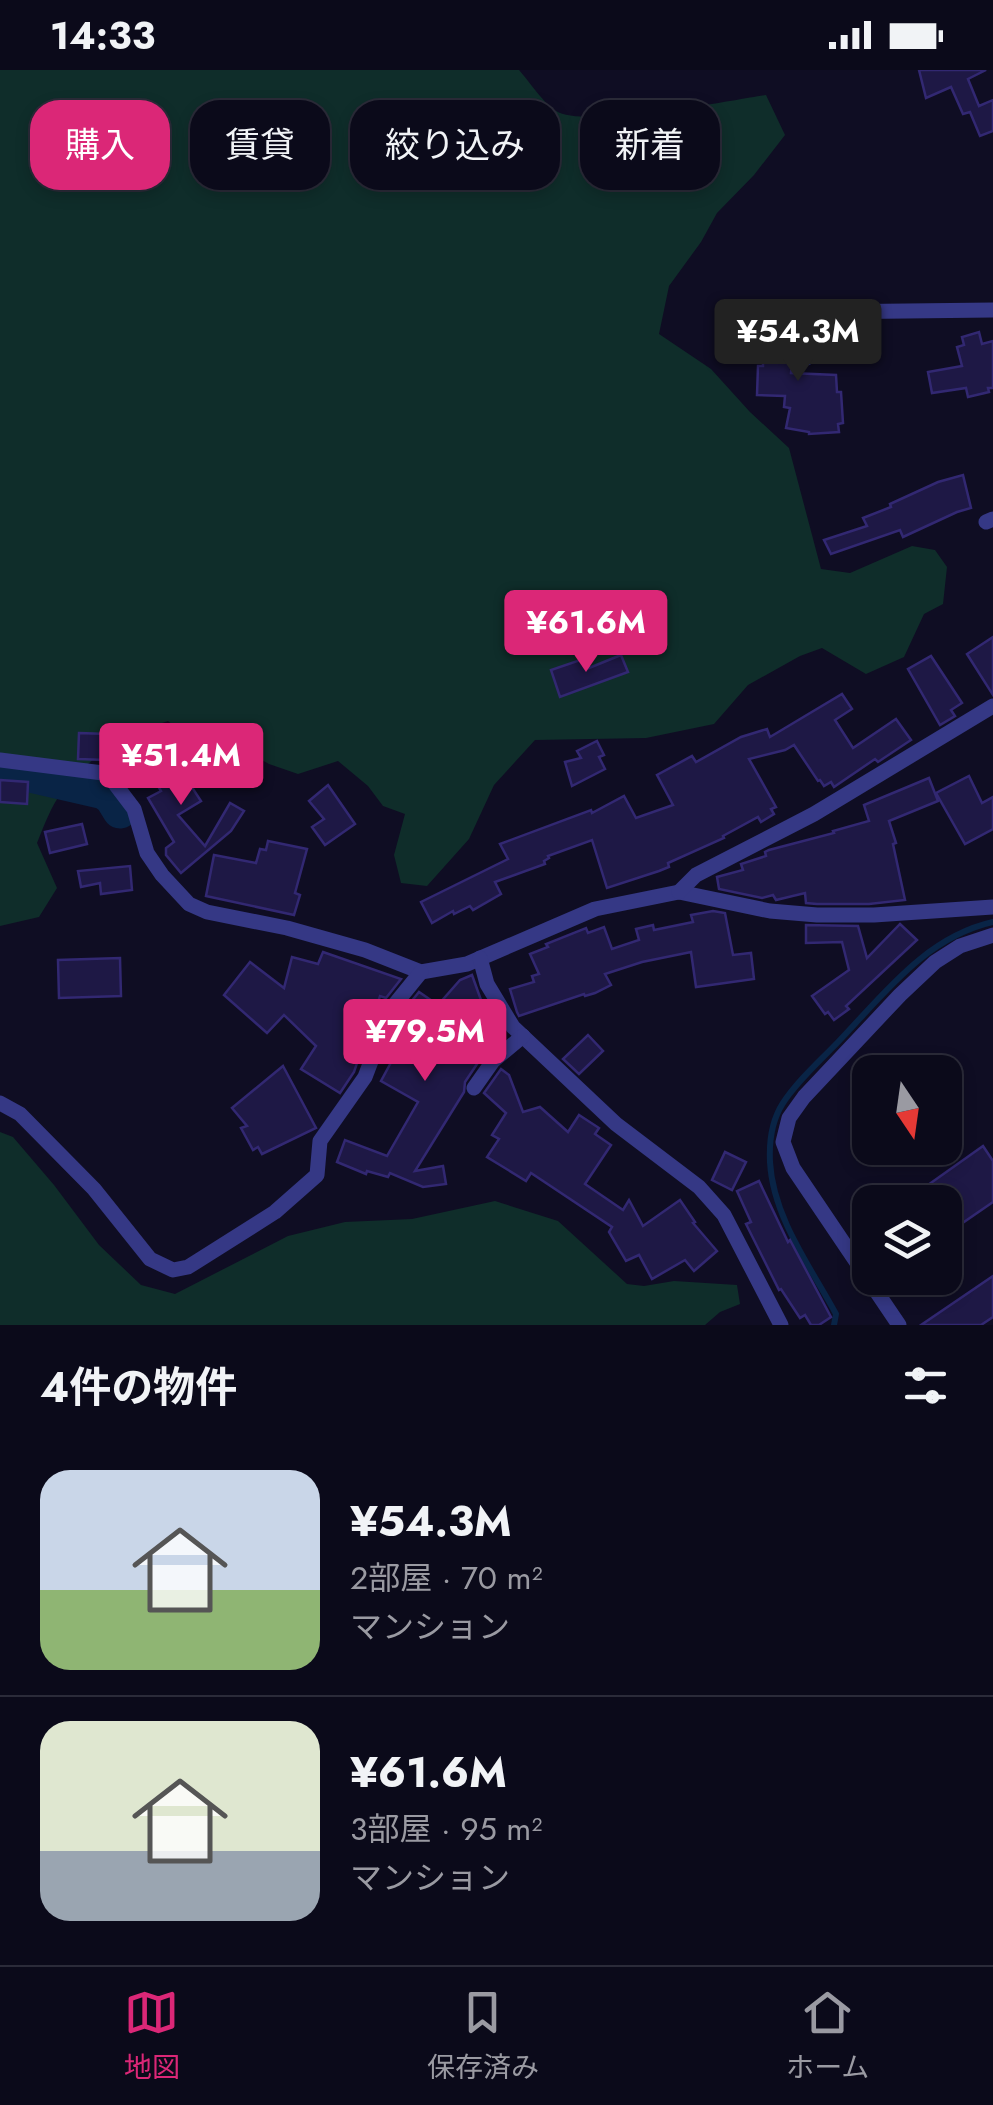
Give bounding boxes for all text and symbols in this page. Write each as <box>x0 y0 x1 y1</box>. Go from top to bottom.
text: 14:33 <box>50 8 155 63</box>
chip: 購入 <box>30 100 170 190</box>
chip: 賃貸 <box>190 100 330 190</box>
chip: 絞り込み <box>350 100 560 190</box>
chip: 新着 <box>580 100 720 190</box>
pin: ¥54.3M <box>717 299 879 384</box>
text: ¥54.3M <box>736 308 860 354</box>
pin: ¥61.6M <box>505 590 667 675</box>
text: ¥61.6M <box>526 599 646 645</box>
pin: ¥51.4M <box>100 723 262 808</box>
text: ¥51.4M <box>121 732 241 778</box>
pin: ¥79.5M <box>344 999 506 1084</box>
text: ¥79.5M <box>365 1008 485 1054</box>
north arrow <box>852 1055 962 1165</box>
map controls <box>852 1055 962 1295</box>
button: layers <box>852 1185 962 1295</box>
text: 4件の物件 <box>40 1357 237 1418</box>
icon: filters <box>898 1358 953 1413</box>
text: ¥54.3M <box>350 1491 512 1552</box>
icon: home <box>120 1510 240 1630</box>
text: 2部屋 · 70 m² <box>350 1555 543 1601</box>
text: マンション <box>350 1604 510 1650</box>
text: ¥61.6M <box>350 1742 507 1803</box>
icon: home <box>120 1761 240 1881</box>
text: 3部屋 · 95 m² <box>350 1806 542 1852</box>
text: マンション <box>350 1855 510 1901</box>
tab: 地図 <box>124 1985 180 2088</box>
tab: 保存済み <box>427 1985 539 2088</box>
tab: ホーム <box>786 1985 869 2088</box>

